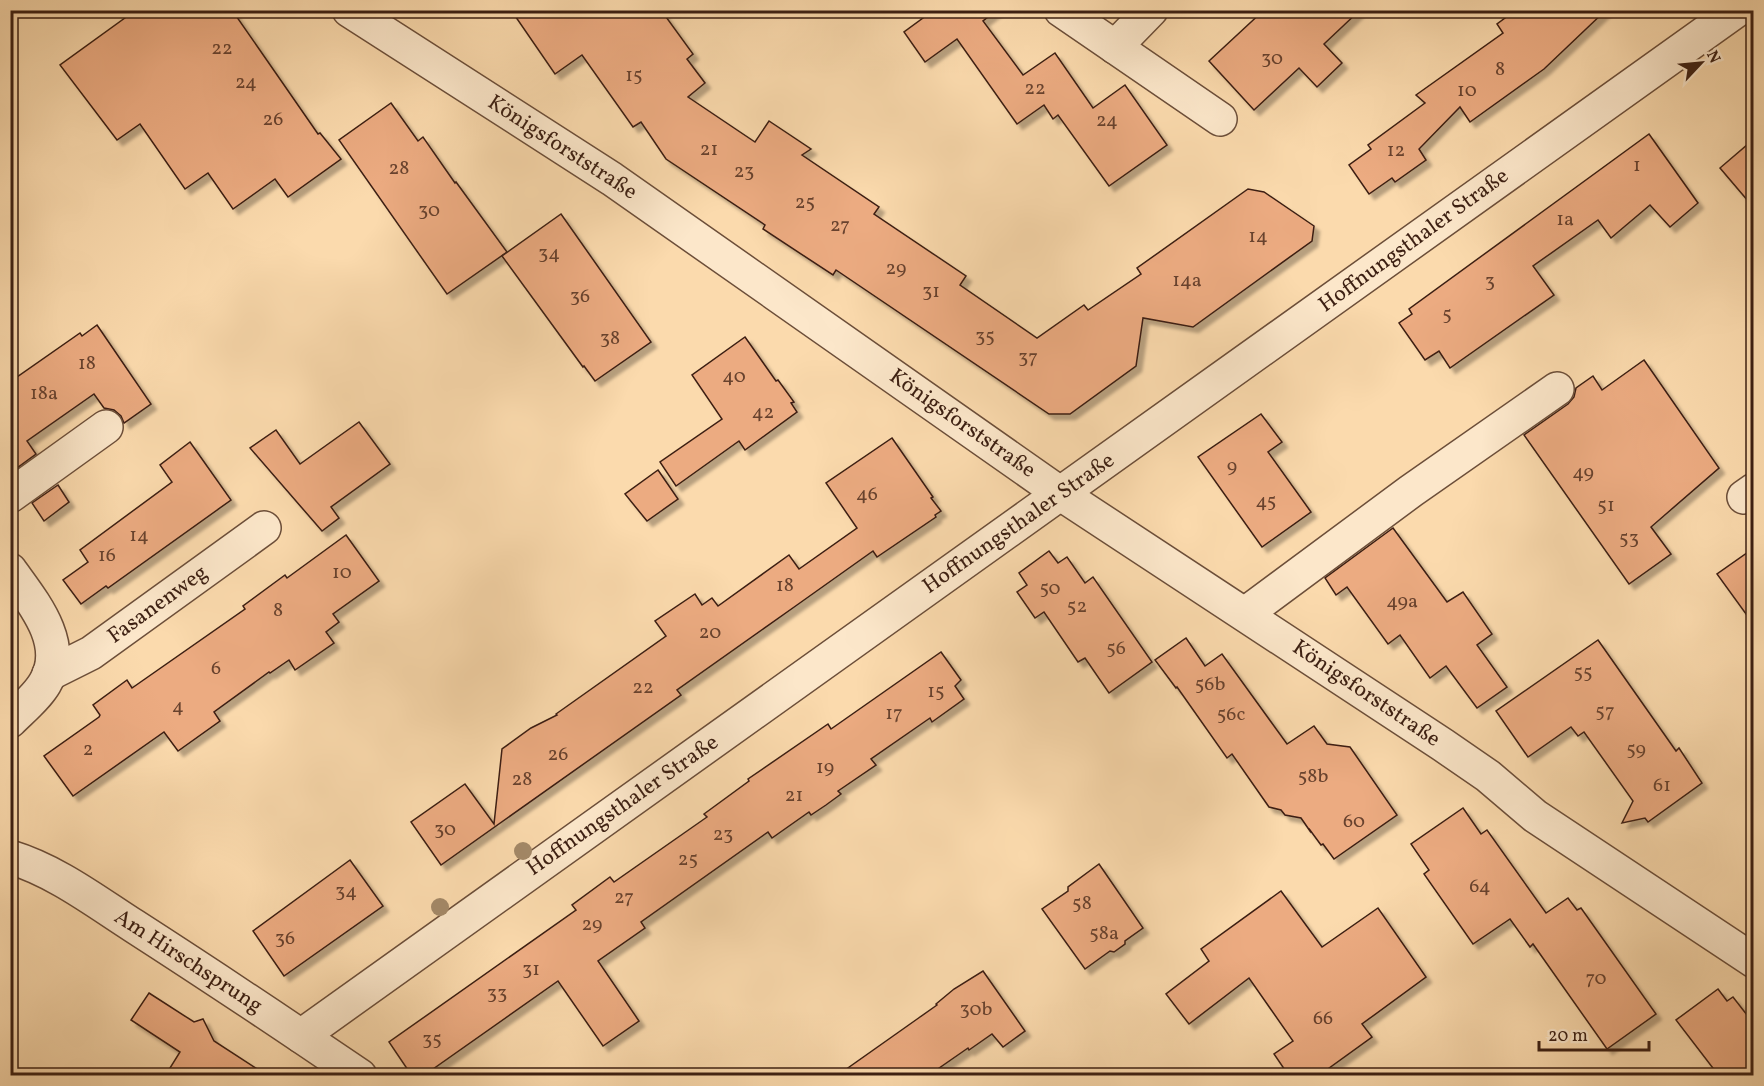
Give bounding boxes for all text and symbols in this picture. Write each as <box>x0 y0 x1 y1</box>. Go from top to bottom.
north arrow <box>1671 33 1731 93</box>
house number: 22 <box>211 35 233 63</box>
house number: 30 <box>1261 45 1283 73</box>
text: N <box>1700 47 1725 68</box>
house number: 8 <box>1495 56 1505 84</box>
house number: 15 <box>625 62 643 90</box>
house number: 24 <box>235 69 257 97</box>
house number: 22 <box>1024 75 1046 103</box>
house number: 10 <box>1457 77 1477 105</box>
street label: Königsforststraße <box>481 88 643 208</box>
house number: 26 <box>263 106 283 134</box>
house number: 24 <box>1096 107 1118 135</box>
house number: 21 <box>700 136 718 164</box>
house number: 12 <box>1387 137 1405 165</box>
house number: 1 <box>1633 152 1641 180</box>
house number: 28 <box>389 155 409 183</box>
house number: 23 <box>734 158 754 186</box>
street label: Hoffnungsthaler Straße <box>1313 161 1515 321</box>
house number: 25 <box>795 189 815 217</box>
house number: 30 <box>418 197 440 225</box>
house number: 1a <box>1556 206 1574 234</box>
house number: 27 <box>830 212 850 240</box>
house number: 14 <box>1248 223 1268 251</box>
house number: 34 <box>538 240 560 268</box>
house number: 29 <box>886 255 906 283</box>
house number: 14a <box>1172 267 1202 295</box>
house number: 3 <box>1485 268 1495 296</box>
house number: 31 <box>922 278 940 306</box>
house number: 36 <box>570 283 590 311</box>
house number: 5 <box>1442 301 1452 329</box>
house number: 35 <box>975 323 995 351</box>
house number: 38 <box>600 325 620 353</box>
house number: 37 <box>1018 344 1038 372</box>
house number: 18 <box>78 350 96 378</box>
street label: Königsforststraße <box>882 362 1042 486</box>
house number: 40 <box>722 363 746 391</box>
house number: 18a <box>30 380 58 408</box>
house number: 42 <box>752 399 774 427</box>
street label: Hoffnungsthaler Straße <box>917 446 1121 602</box>
house number: 9 <box>1227 453 1237 481</box>
house number: 49 <box>1572 459 1594 487</box>
house number: 46 <box>856 481 878 509</box>
house number: 45 <box>1256 488 1276 516</box>
house number: 51 <box>1597 492 1615 520</box>
house number: 14 <box>129 522 149 550</box>
house number: 53 <box>1619 525 1639 553</box>
house number: 16 <box>98 542 116 570</box>
street label: Fasanenweg <box>102 558 214 652</box>
house number: 10 <box>332 559 352 587</box>
house number: 18 <box>776 572 794 600</box>
house number: 50 <box>1039 575 1061 603</box>
house number: 49a <box>1386 588 1418 616</box>
house number: 52 <box>1067 593 1087 621</box>
house number: 8 <box>273 597 283 625</box>
house number: 20 <box>699 619 721 647</box>
street label: Königsforststraße <box>1286 633 1446 755</box>
house number: 56 <box>1106 635 1126 663</box>
house number: 6 <box>211 655 221 683</box>
house number: 55 <box>1573 659 1593 687</box>
house number: 56b <box>1195 671 1225 699</box>
house number: 22 <box>632 674 654 702</box>
house number: 15 <box>927 678 945 706</box>
house number: 4 <box>172 693 184 721</box>
house number: 57 <box>1595 698 1615 726</box>
house number: 17 <box>885 700 903 728</box>
house number: 56c <box>1217 701 1245 729</box>
street label: Hoffnungsthaler Straße <box>521 728 725 884</box>
house number: 2 <box>83 736 93 764</box>
house number: 59 <box>1626 736 1646 764</box>
house number: 26 <box>548 741 568 769</box>
house number: 19 <box>816 754 834 782</box>
house number: 58b <box>1298 763 1328 791</box>
house number: 28 <box>512 766 532 794</box>
house number: 61 <box>1653 772 1671 800</box>
house number: 21 <box>785 782 803 810</box>
house number: 60 <box>1343 808 1365 836</box>
house number: 30 <box>434 816 456 844</box>
house number: 23 <box>713 821 733 849</box>
house number: 25 <box>678 846 698 874</box>
house number: 64 <box>1469 873 1491 901</box>
house number: 34 <box>335 878 357 906</box>
house number: 27 <box>614 884 634 912</box>
house number: 58 <box>1072 890 1092 918</box>
street label: Am Hirschsprung <box>108 902 268 1022</box>
house number: 29 <box>582 911 602 939</box>
house number: 58a <box>1089 920 1119 948</box>
house number: 36 <box>275 925 295 953</box>
house number: 31 <box>522 956 540 984</box>
house number: 70 <box>1586 965 1606 993</box>
house number: 33 <box>487 980 507 1008</box>
house number: 30b <box>960 996 992 1024</box>
house number: 66 <box>1313 1005 1333 1033</box>
scale bar <box>1539 1014 1648 1052</box>
text: 20 m <box>1548 1024 1588 1049</box>
house number: 35 <box>422 1026 442 1054</box>

